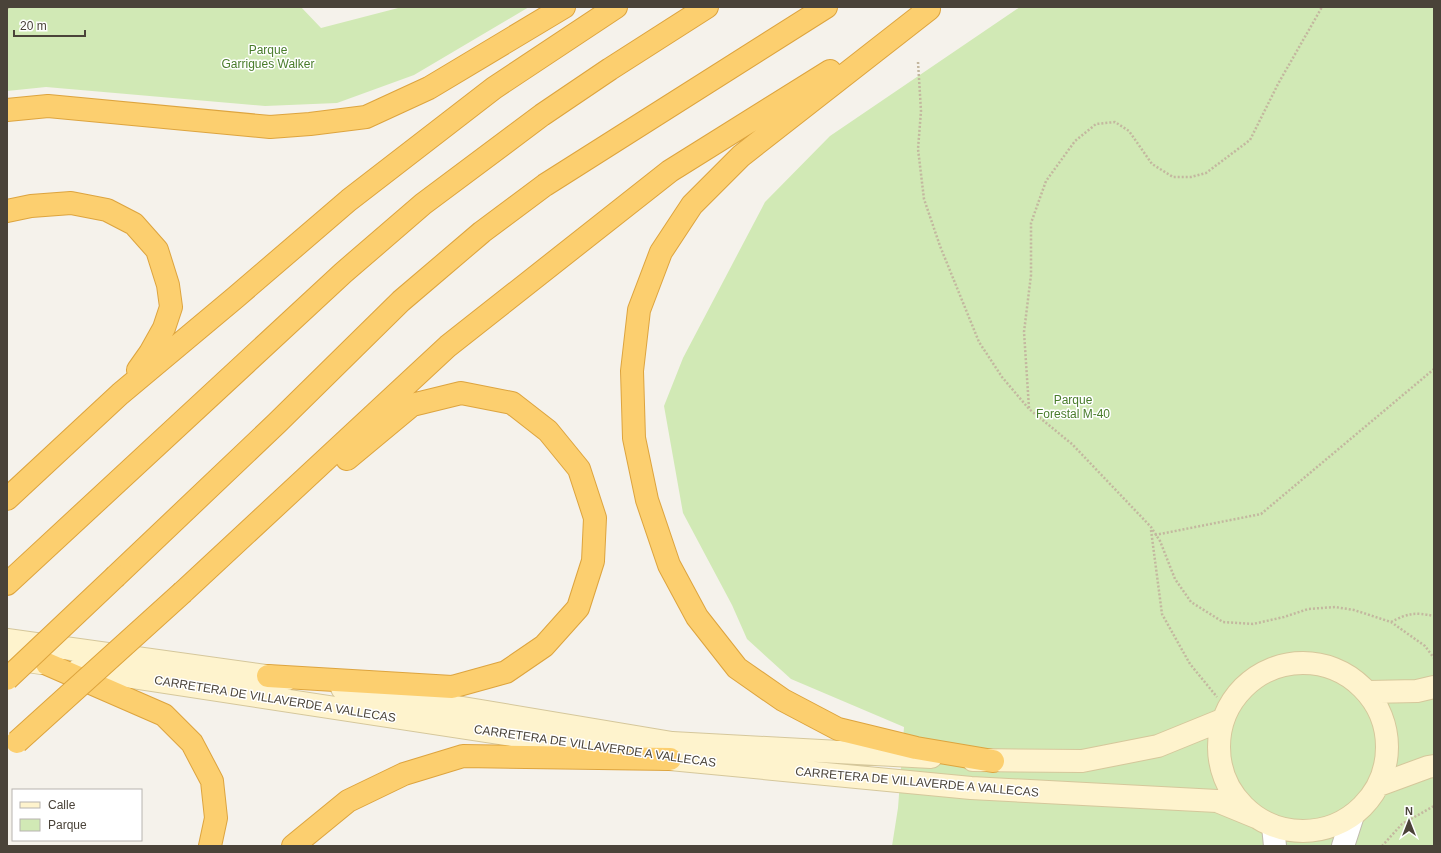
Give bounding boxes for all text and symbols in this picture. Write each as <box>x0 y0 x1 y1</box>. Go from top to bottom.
scale bar <box>14 12 85 38</box>
text: 20 m <box>20 19 47 33</box>
park label: Parque Garrigues Walker <box>222 43 314 71</box>
park label: Parque Forestal M-40 <box>1036 393 1110 421</box>
street label: CARRETERA DE VILLAVERDE A VALLECAS <box>153 673 397 725</box>
street label: CARRETERA DE VILLAVERDE A VALLECAS <box>473 722 717 770</box>
street label: CARRETERA DE VILLAVERDE A VALLECAS <box>795 764 1039 800</box>
legend <box>12 789 142 841</box>
text: Calle <box>48 798 76 812</box>
north arrow <box>1389 801 1429 841</box>
text: N <box>1405 805 1413 817</box>
text: Parque <box>48 818 87 832</box>

